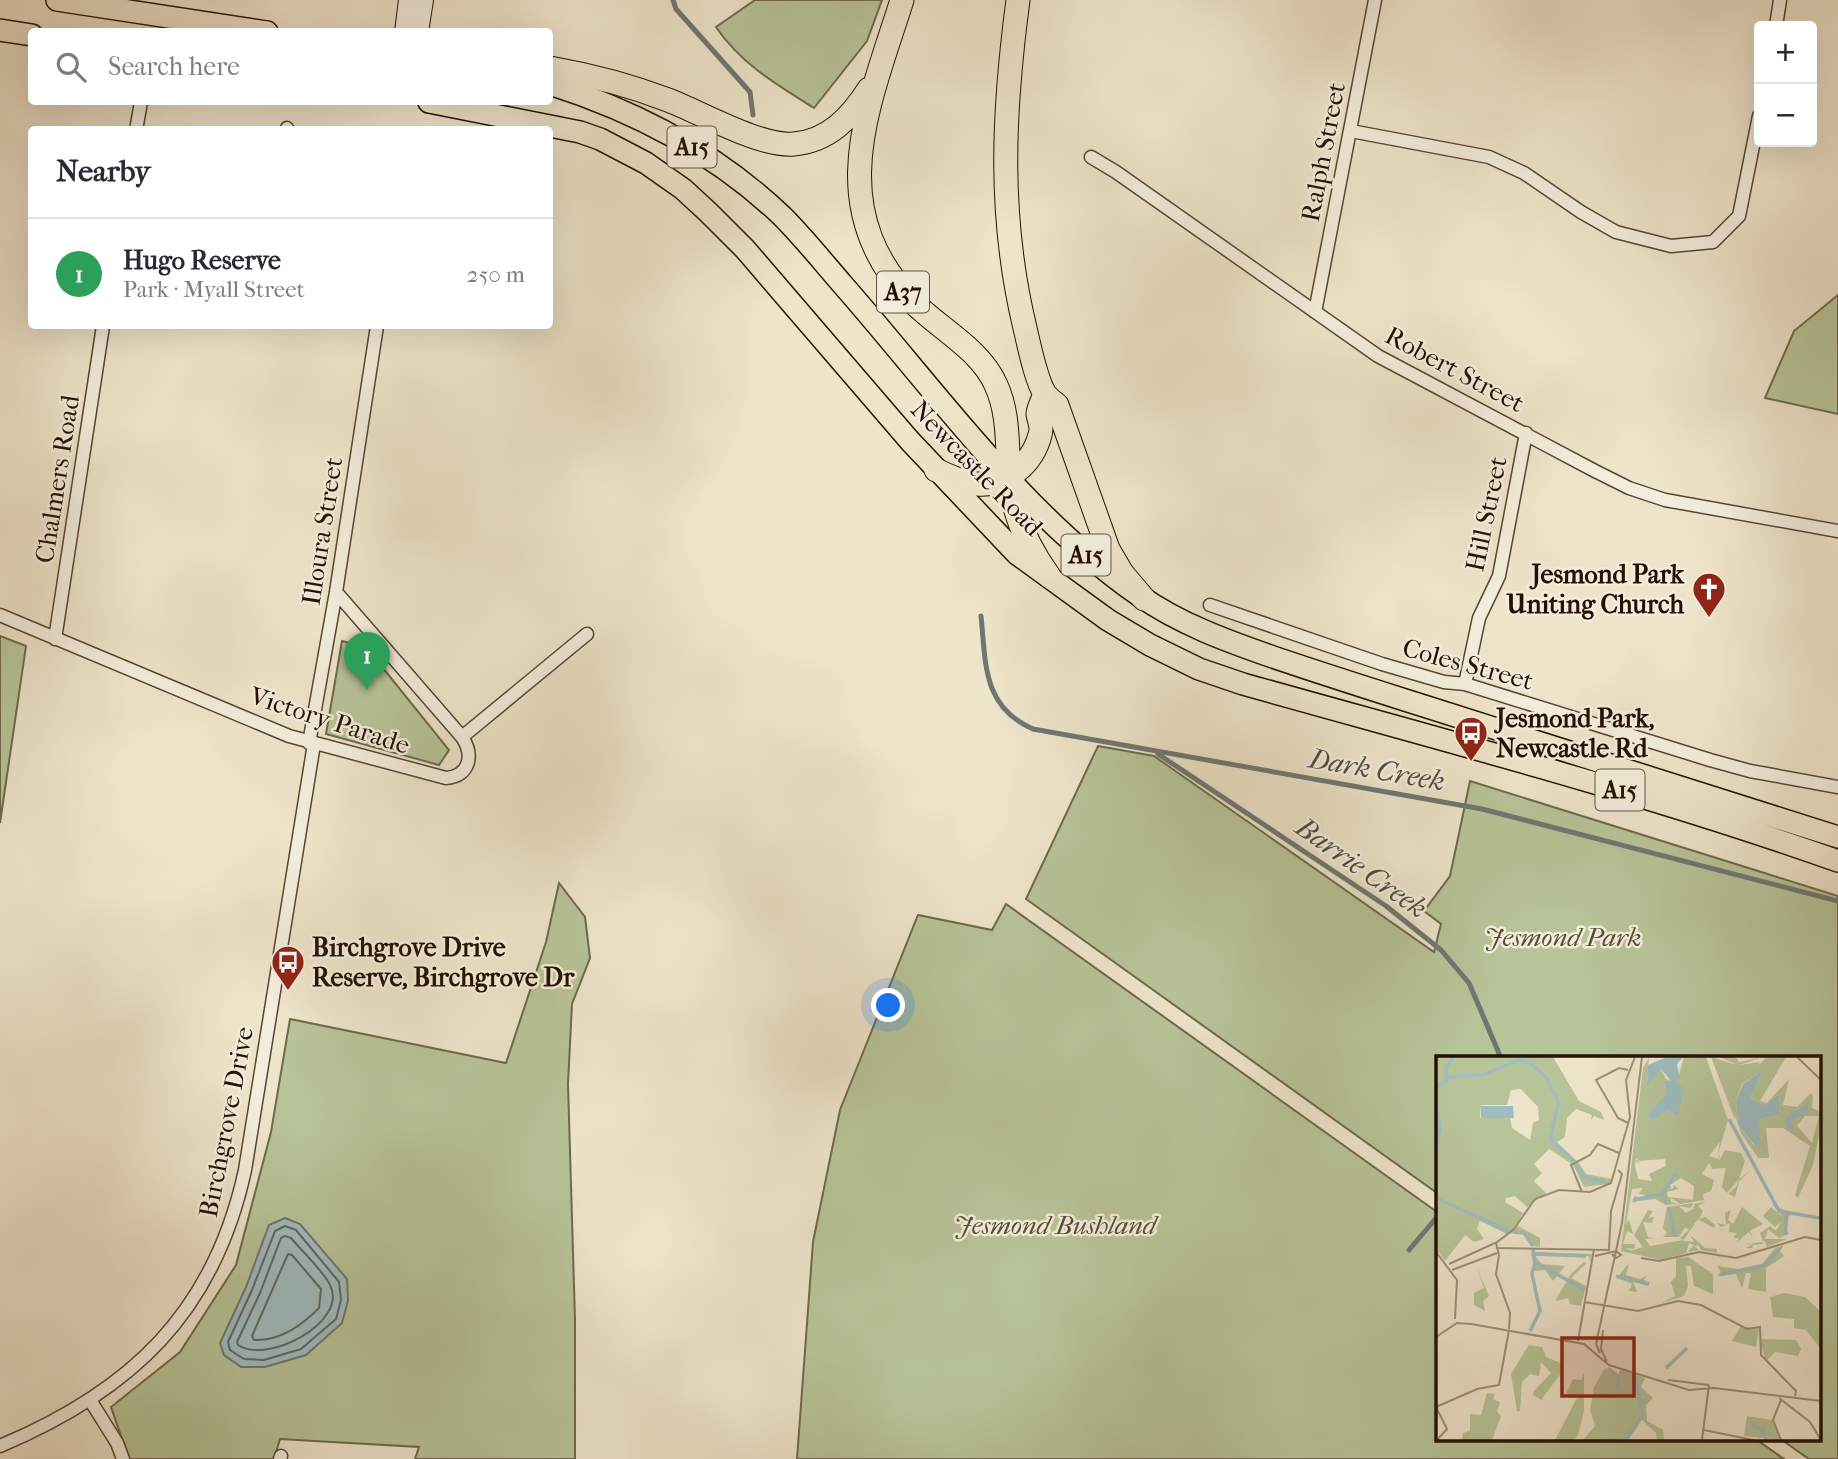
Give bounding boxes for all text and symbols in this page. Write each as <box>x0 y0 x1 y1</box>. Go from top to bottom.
map controls <box>1754 21 1817 147</box>
button: + <box>1754 21 1817 84</box>
search box <box>28 28 553 105</box>
icon: search <box>52 48 90 86</box>
text: Search here <box>108 51 240 82</box>
street label: Ralph Street <box>1295 79 1352 224</box>
button: − <box>1754 84 1817 147</box>
road number: A15 <box>668 127 716 168</box>
text: Nearby <box>56 154 151 189</box>
text: Hugo Reserve <box>123 245 281 276</box>
text: 1 <box>75 261 83 288</box>
text: 250 m <box>467 261 525 288</box>
road number: A37 <box>877 272 929 312</box>
text: Park · Myall Street <box>123 276 305 303</box>
street label: Robert Street <box>1380 320 1530 419</box>
street label: Chalmers Road <box>29 392 86 565</box>
street label: Newcastle Road <box>904 394 1050 543</box>
street label: Hill Street <box>1459 453 1514 574</box>
street label: Illoura Street <box>296 454 350 607</box>
road number: A15 <box>1062 534 1110 576</box>
place label: Jesmond Park Uniting Church <box>1505 559 1686 620</box>
church icon: Jesmond Park Uniting Church <box>1690 570 1728 619</box>
pin: 1 <box>344 632 390 690</box>
street label: Coles Street <box>1399 632 1537 697</box>
street label: Victory Parade <box>245 680 414 761</box>
place label: Jesmond Park, Newcastle Rd <box>1493 703 1654 764</box>
bus stop icon: Jesmond Park, Newcastle Rd <box>1452 714 1490 763</box>
water label: Dark Creek <box>1304 741 1447 798</box>
road number: A15 <box>1596 770 1644 810</box>
water label: Barrie Creek <box>1288 809 1434 925</box>
park label: Jesmond Park <box>1485 922 1641 953</box>
place label: Birchgrove Drive Reserve, Birchgrove Dr <box>312 932 575 993</box>
bus stop icon: Birchgrove Drive Reserve, Birchgrove Dr <box>269 943 307 992</box>
your location <box>871 988 905 1022</box>
street label: Birchgrove Drive <box>193 1024 260 1220</box>
inset map <box>1436 1056 1820 1442</box>
park label: Jesmond Bushland <box>954 1210 1160 1241</box>

